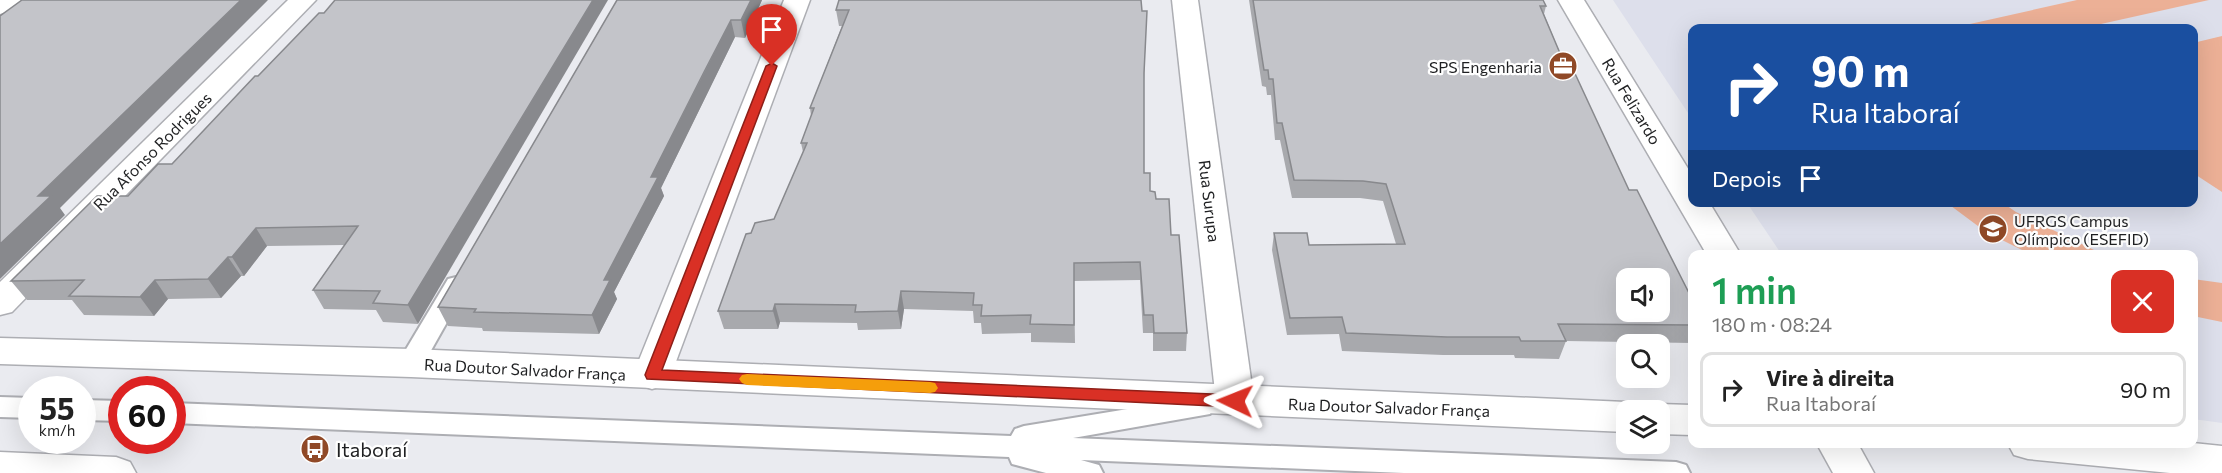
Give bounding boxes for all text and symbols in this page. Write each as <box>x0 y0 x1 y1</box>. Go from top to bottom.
pin <box>746 4 797 66</box>
icon: arrive <box>755 13 788 46</box>
text: 90 m <box>1811 44 1910 96</box>
icon: right <box>1712 48 1790 126</box>
office icon: SPS Engenharia <box>1547 50 1579 82</box>
street label: Rua Felizardo <box>1599 54 1665 148</box>
place label: SPS Engenharia <box>1429 57 1542 76</box>
street label: Rua Afonso Rodrigues <box>89 88 215 214</box>
text: Rua Itaboraí <box>1811 96 1960 129</box>
street label: Rua Surupa <box>1196 159 1224 243</box>
icon: arrive <box>1794 162 1827 195</box>
text: Depois <box>1712 165 1782 192</box>
place label: UFRGS Campus Olímpico (ESEFID) <box>2014 211 2149 248</box>
school or university icon: UFRGS Campus Olímpico (ESEFID) <box>1977 213 2009 245</box>
text: 1 min <box>1712 267 1797 311</box>
map controls <box>1616 268 1670 454</box>
button: sound <box>1616 268 1670 322</box>
button: close <box>2111 270 2174 333</box>
text: 180 m · 08:24 <box>1712 312 1832 336</box>
button: search <box>1616 334 1670 388</box>
street label: Rua Doutor Salvador França <box>424 354 626 384</box>
text: Vire à direita <box>1766 364 1894 391</box>
position arrow <box>1203 369 1267 433</box>
icon: right <box>1715 373 1748 406</box>
speed limit sign: 60 <box>108 376 186 454</box>
text: 90 m <box>2120 376 2171 403</box>
text: 55 <box>40 389 74 426</box>
text: Rua Itaboraí <box>1766 391 1876 415</box>
street label: Rua Doutor Salvador França <box>1288 394 1490 420</box>
button: layers <box>1616 400 1670 454</box>
text: km/h <box>39 421 75 439</box>
bus stop icon: Itaboraí <box>299 433 331 465</box>
place label: Itaboraí <box>336 437 408 461</box>

